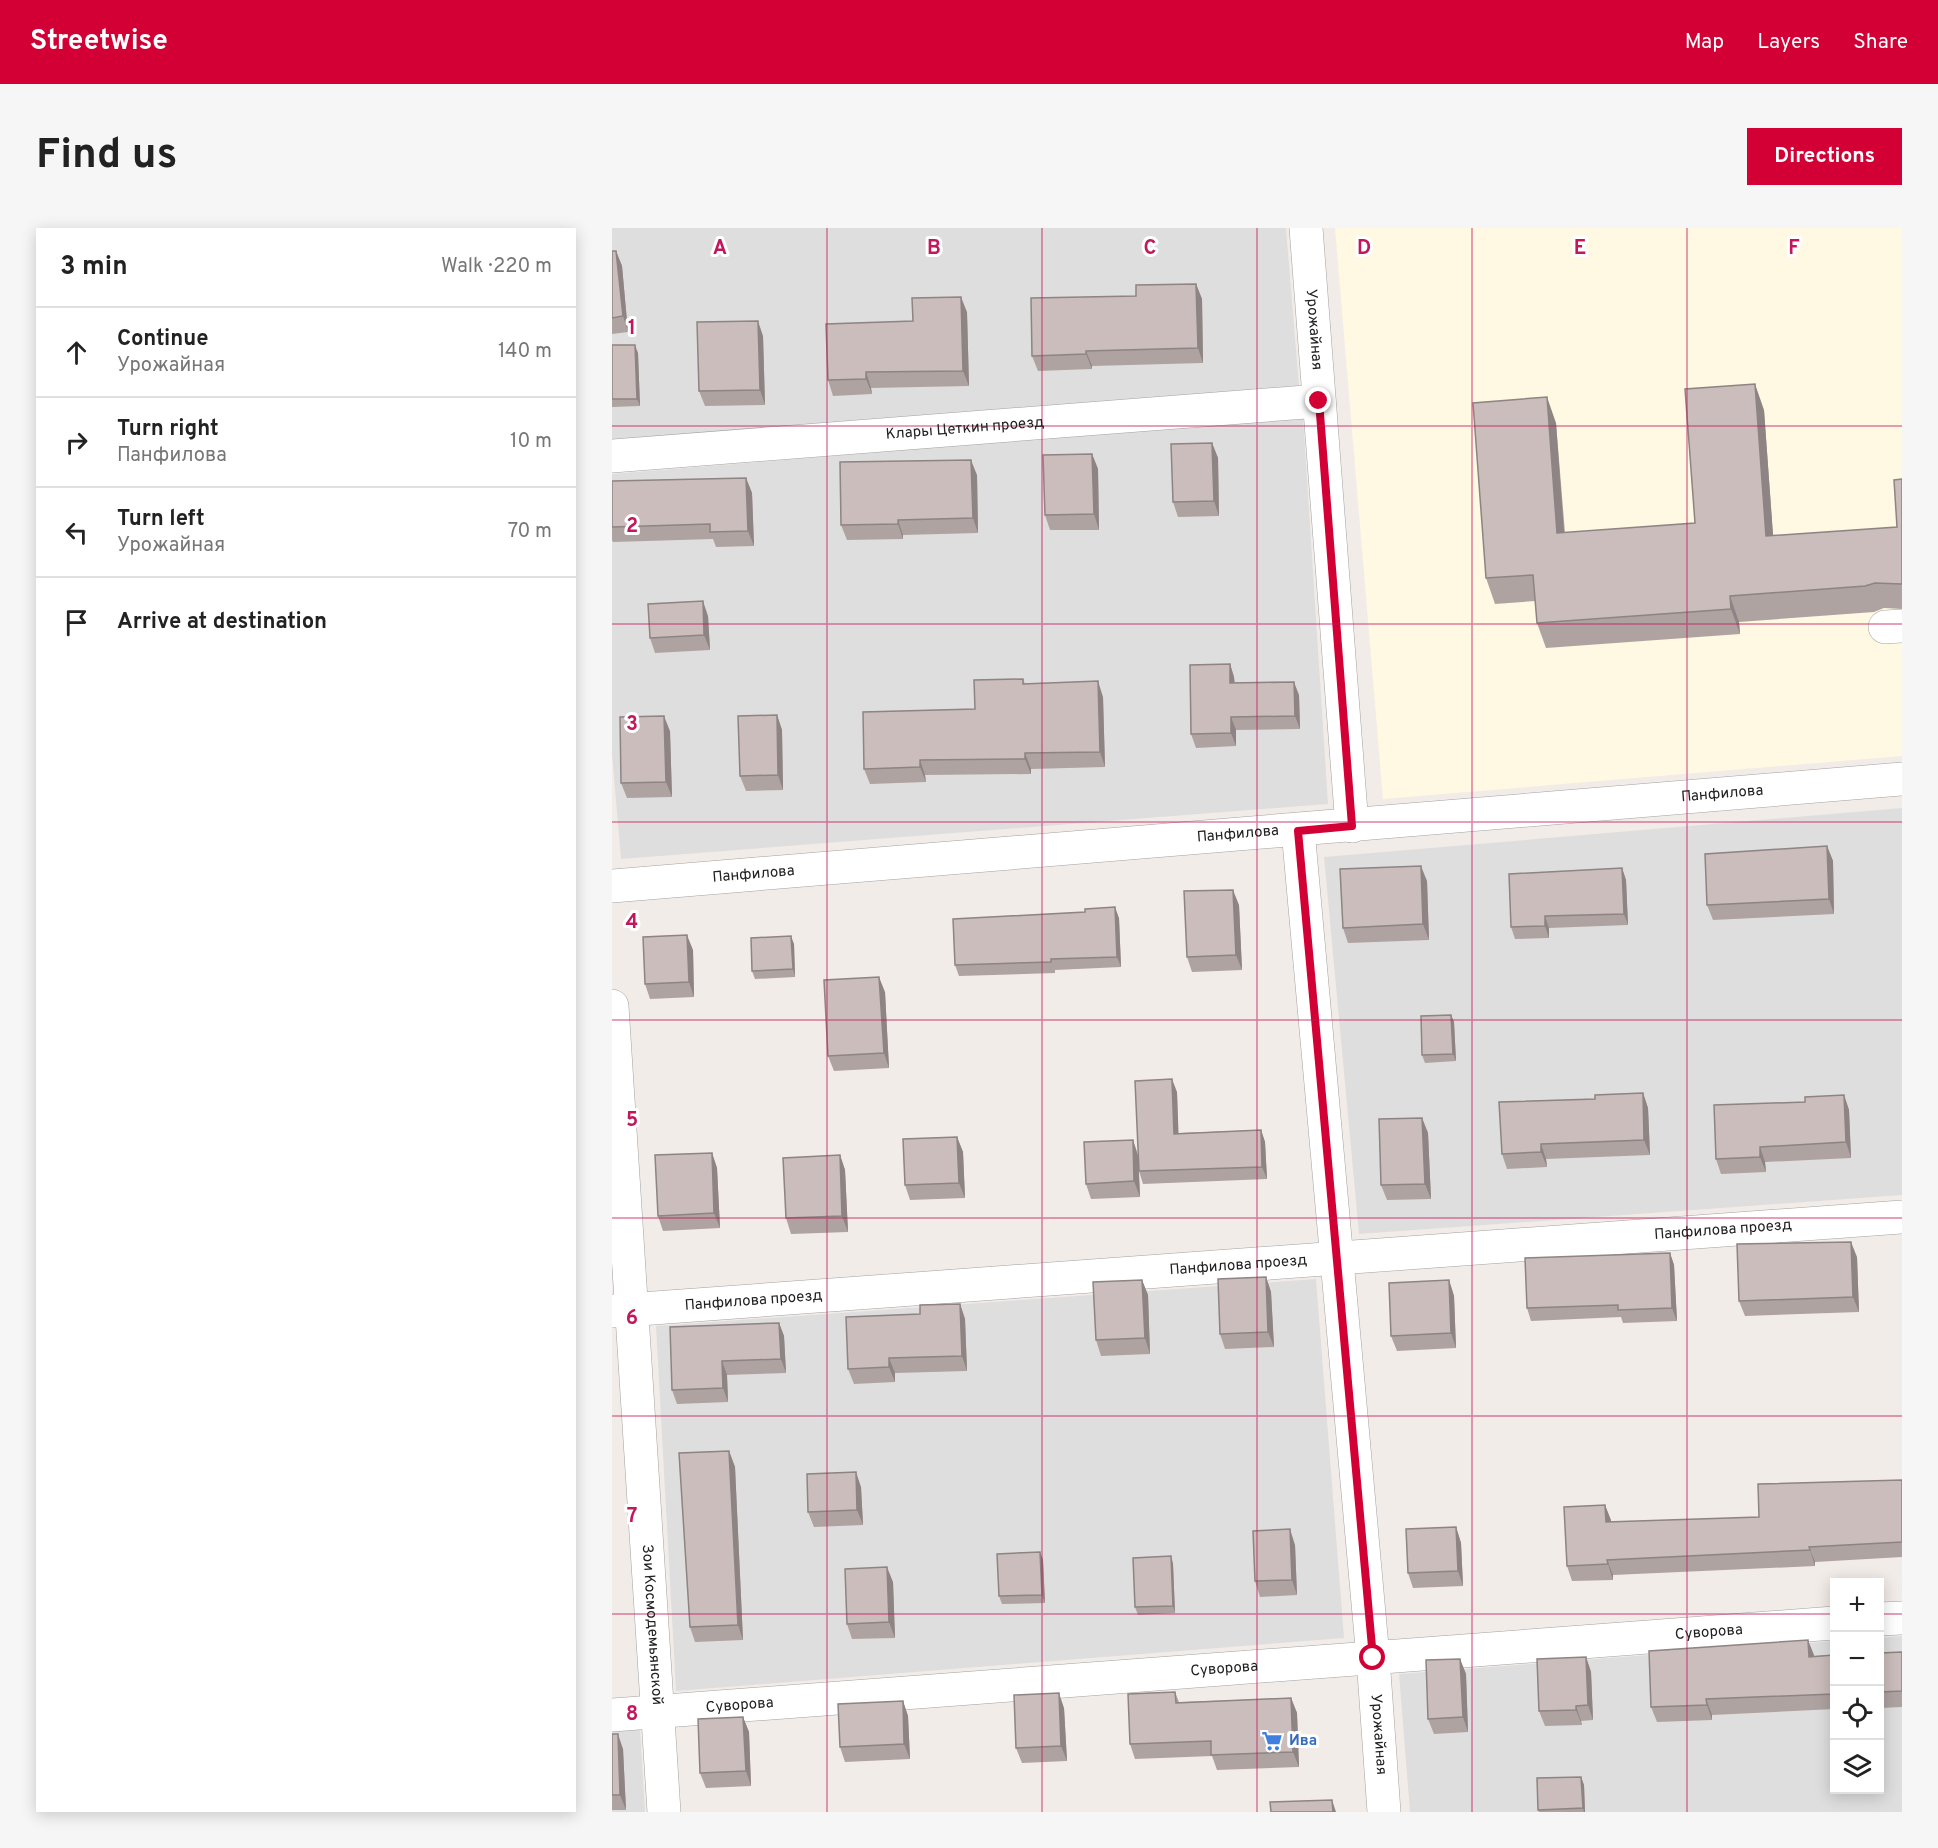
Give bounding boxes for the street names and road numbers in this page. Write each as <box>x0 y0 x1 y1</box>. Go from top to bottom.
street label: Урожайная <box>1301 289 1326 371</box>
street label: Клары Цеткин проезд <box>885 413 1045 444</box>
street label: Панфилова <box>1680 781 1764 807</box>
street label: Панфилова <box>1196 821 1280 847</box>
street label: Панфилова <box>712 861 795 887</box>
street label: Панфилова проезд <box>1654 1216 1793 1245</box>
street label: Панфилова проезд <box>1169 1251 1308 1280</box>
street label: Панфилова проезд <box>684 1286 823 1315</box>
street label: Зои Космодемьянской <box>637 1544 667 1706</box>
street label: Суворова <box>1674 1620 1743 1644</box>
street label: Суворова <box>1190 1657 1259 1681</box>
street label: Суворова <box>705 1693 774 1717</box>
street label: Урожайная <box>1366 1693 1391 1776</box>

